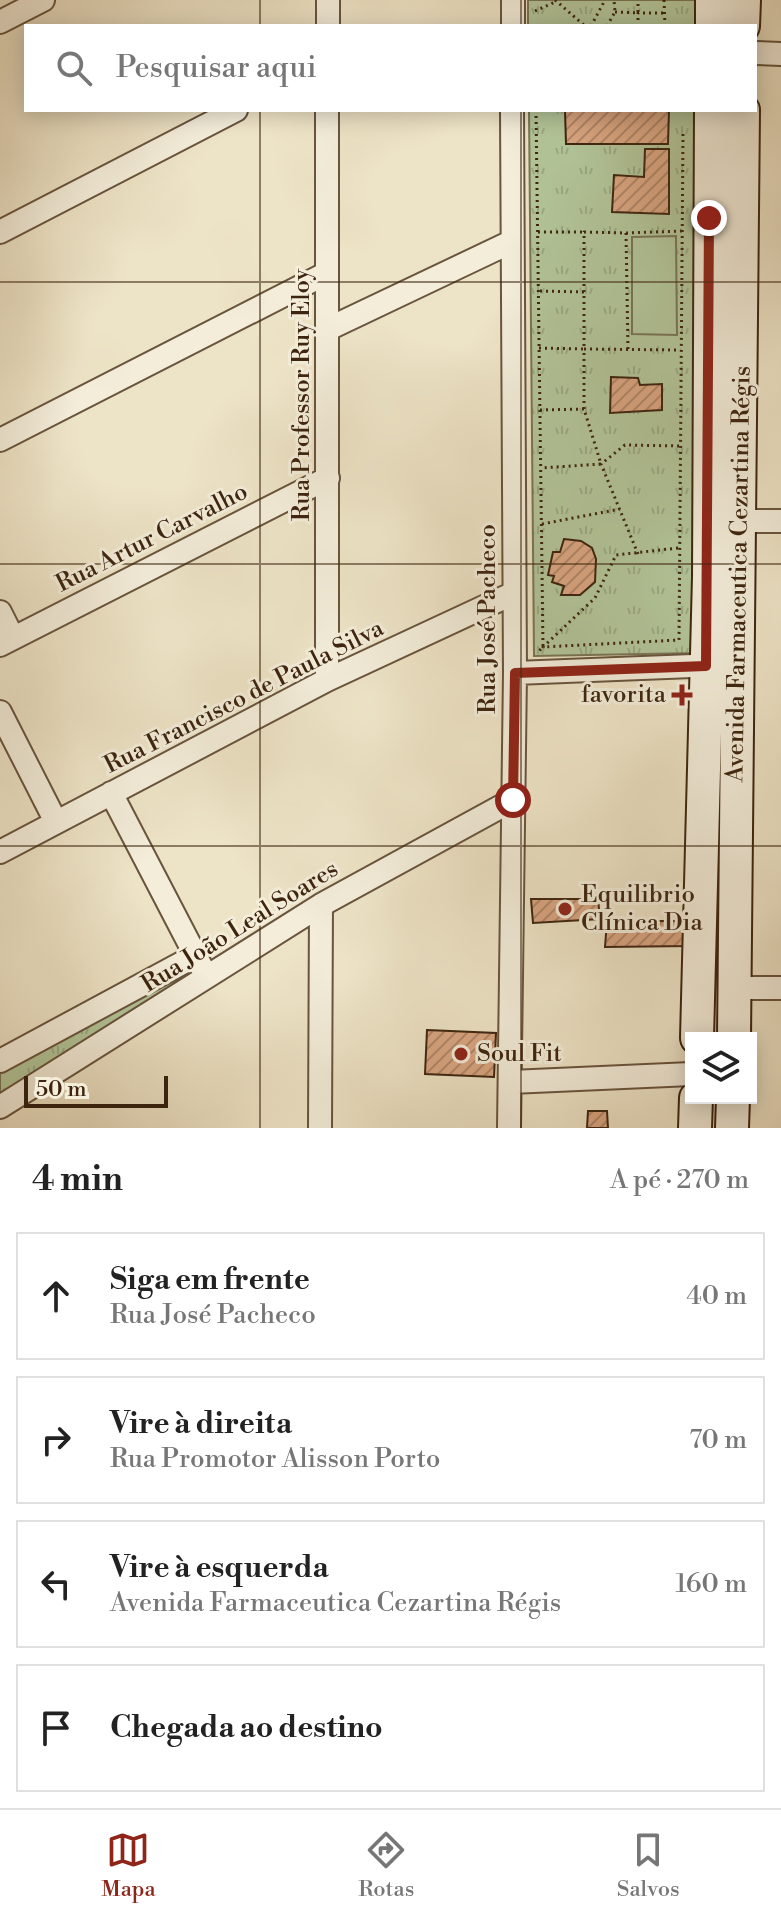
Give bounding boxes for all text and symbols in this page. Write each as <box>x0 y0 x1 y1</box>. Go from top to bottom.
search box <box>24 24 757 112</box>
icon: search <box>52 46 96 90</box>
text: Pesquisar aqui <box>116 49 317 87</box>
route end <box>691 200 727 236</box>
street label: Rua Professor Ruy Eloy <box>287 269 317 521</box>
street label: Avenida Farmaceutica Cezartina Régis <box>720 366 758 783</box>
street label: Rua Artur Carvalho <box>51 477 253 599</box>
street label: Rua José Pacheco <box>473 524 503 714</box>
street label: Rua Francisco de Paula Silva <box>99 613 389 781</box>
place label: favorita <box>581 680 667 710</box>
marker: favorita <box>673 686 691 704</box>
route start <box>495 782 531 818</box>
street label: Rua João Leal Soares <box>136 854 344 1000</box>
place label: Equilibrio Clínica Dia <box>581 880 704 938</box>
marker: Equilibrio Clínica Dia <box>556 900 574 918</box>
map controls <box>685 1032 757 1104</box>
button: layers <box>685 1032 757 1104</box>
place label: Soul Fit <box>477 1039 562 1069</box>
marker: Soul Fit <box>452 1045 470 1063</box>
scale bar <box>24 1072 168 1108</box>
text: 50 m <box>36 1076 87 1103</box>
text: 4 min <box>32 1159 123 1201</box>
text: A pé · 270 m <box>610 1164 749 1196</box>
text: Siga em frente <box>110 1261 310 1299</box>
icon: ahead <box>34 1274 78 1318</box>
text: 40 m <box>686 1280 747 1312</box>
text: Rua José Pacheco <box>110 1299 316 1331</box>
text: Vire à direita <box>110 1405 292 1443</box>
icon: right <box>34 1418 78 1462</box>
text: 70 m <box>689 1424 747 1456</box>
text: Rua Promotor Alisson Porto <box>110 1443 440 1475</box>
text: Vire à esquerda <box>110 1549 329 1587</box>
icon: left <box>34 1562 78 1606</box>
text: 160 m <box>676 1568 747 1600</box>
text: Avenida Farmaceutica Cezartina Régis <box>110 1587 561 1619</box>
icon: arrive <box>34 1706 78 1750</box>
text: Chegada ao destino <box>110 1709 383 1747</box>
tab: Mapa <box>101 1828 156 1903</box>
tab: Rotas <box>358 1828 414 1903</box>
tab: Salvos <box>617 1828 680 1903</box>

